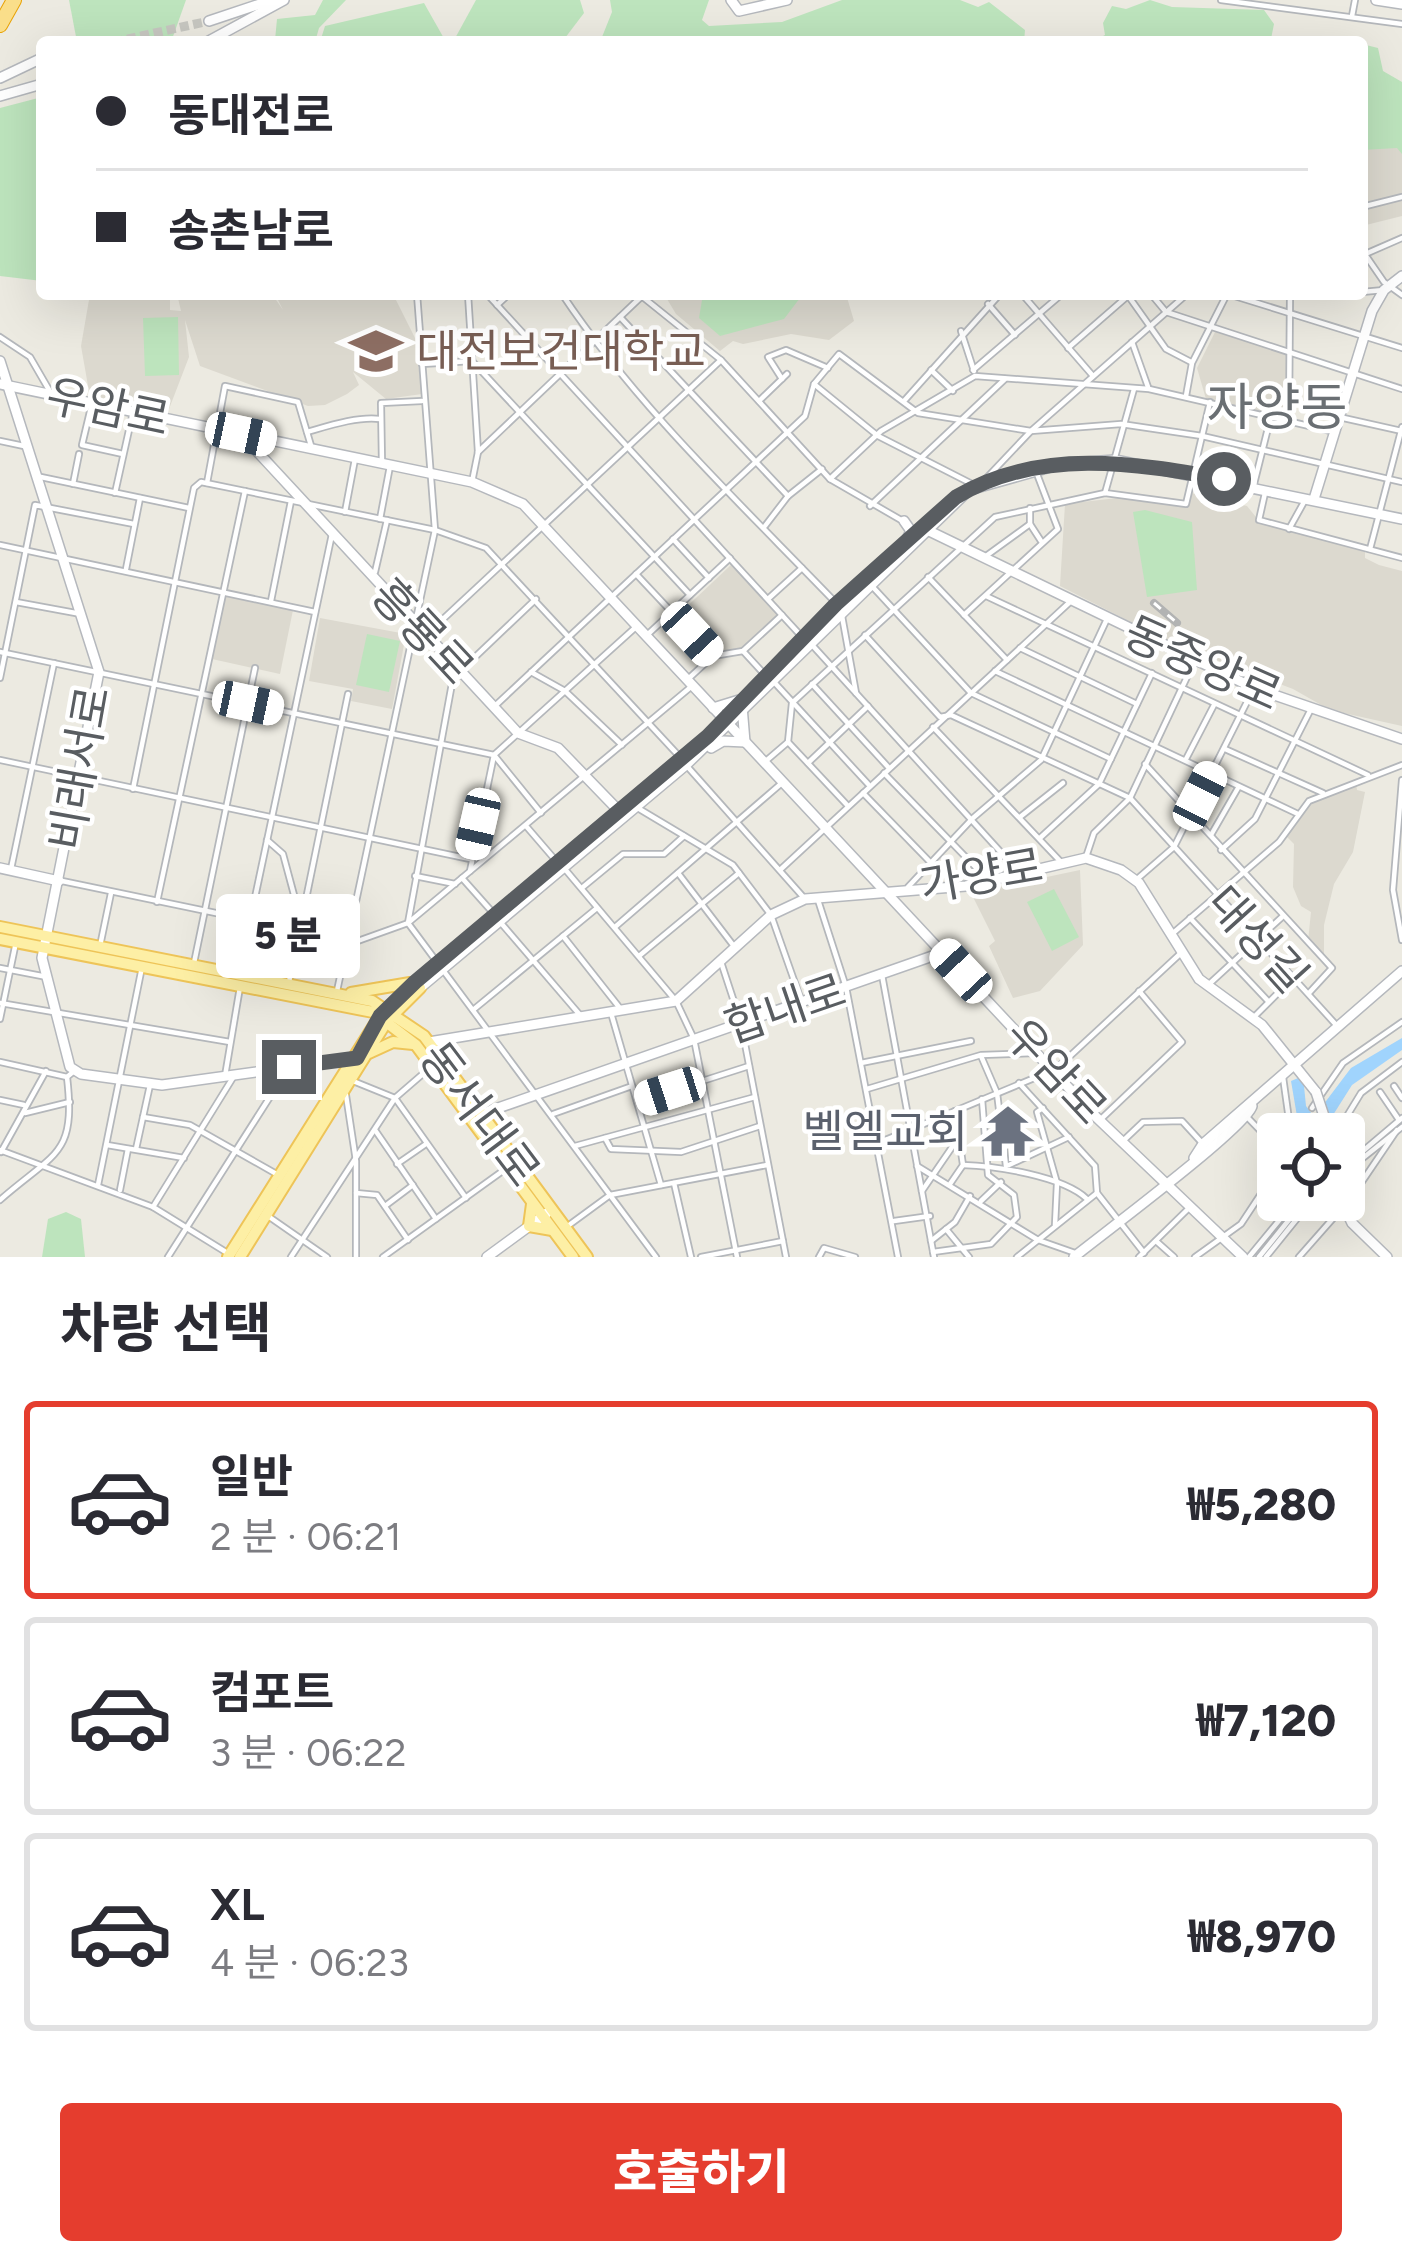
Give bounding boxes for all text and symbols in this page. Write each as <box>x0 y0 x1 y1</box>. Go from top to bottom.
text: 동대전로 <box>168 88 334 142</box>
text: 송촌남로 <box>168 203 334 257</box>
school or university icon: 대전보건대학교 <box>347 322 405 380</box>
place label: 대전보건대학교 <box>416 324 706 378</box>
street label: 우암로 <box>42 368 174 446</box>
district label: 자양동 <box>1207 377 1347 438</box>
car <box>202 409 280 459</box>
route start <box>1197 452 1251 506</box>
street label: 흥룡로 <box>361 567 485 695</box>
car <box>654 595 730 673</box>
street label: 동중앙로 <box>1116 605 1290 721</box>
car <box>209 678 287 728</box>
street label: 비래서로 <box>38 682 120 854</box>
car <box>1168 756 1232 836</box>
car <box>452 785 504 863</box>
street label: 가양로 <box>915 838 1047 912</box>
street label: 대성길 <box>1196 875 1320 1003</box>
callout: 5 분 <box>217 893 361 977</box>
text: 5 분 <box>254 912 322 959</box>
car <box>923 932 999 1010</box>
street label: 합내로 <box>717 962 853 1054</box>
street label: 우암로 <box>994 1007 1118 1135</box>
street label: 동서대로 <box>409 1032 551 1196</box>
route end <box>262 1040 316 1094</box>
car <box>630 1063 710 1119</box>
temple icon: 벨엘교회 <box>979 1102 1037 1160</box>
place label: 벨엘교회 <box>802 1104 968 1158</box>
map controls <box>1257 1113 1365 1221</box>
button: locate <box>1257 1113 1365 1221</box>
text: 차량 선택 <box>60 1296 272 1361</box>
icon: car <box>66 1446 174 1554</box>
text: 일반 <box>210 1449 293 1503</box>
text: ₩5,280 <box>1187 1477 1336 1531</box>
text: 2 분 · 06:21 <box>210 1513 401 1560</box>
icon: car <box>66 1662 174 1770</box>
text: 컴포트 <box>210 1665 334 1719</box>
text: ₩7,120 <box>1196 1693 1336 1747</box>
text: 3 분 · 06:22 <box>210 1729 406 1776</box>
text: XL <box>210 1877 265 1931</box>
icon: car <box>66 1878 174 1986</box>
text: ₩8,970 <box>1188 1909 1336 1963</box>
text: 4 분 · 06:23 <box>210 1939 409 1986</box>
button: 호출하기 <box>60 2103 1342 2241</box>

